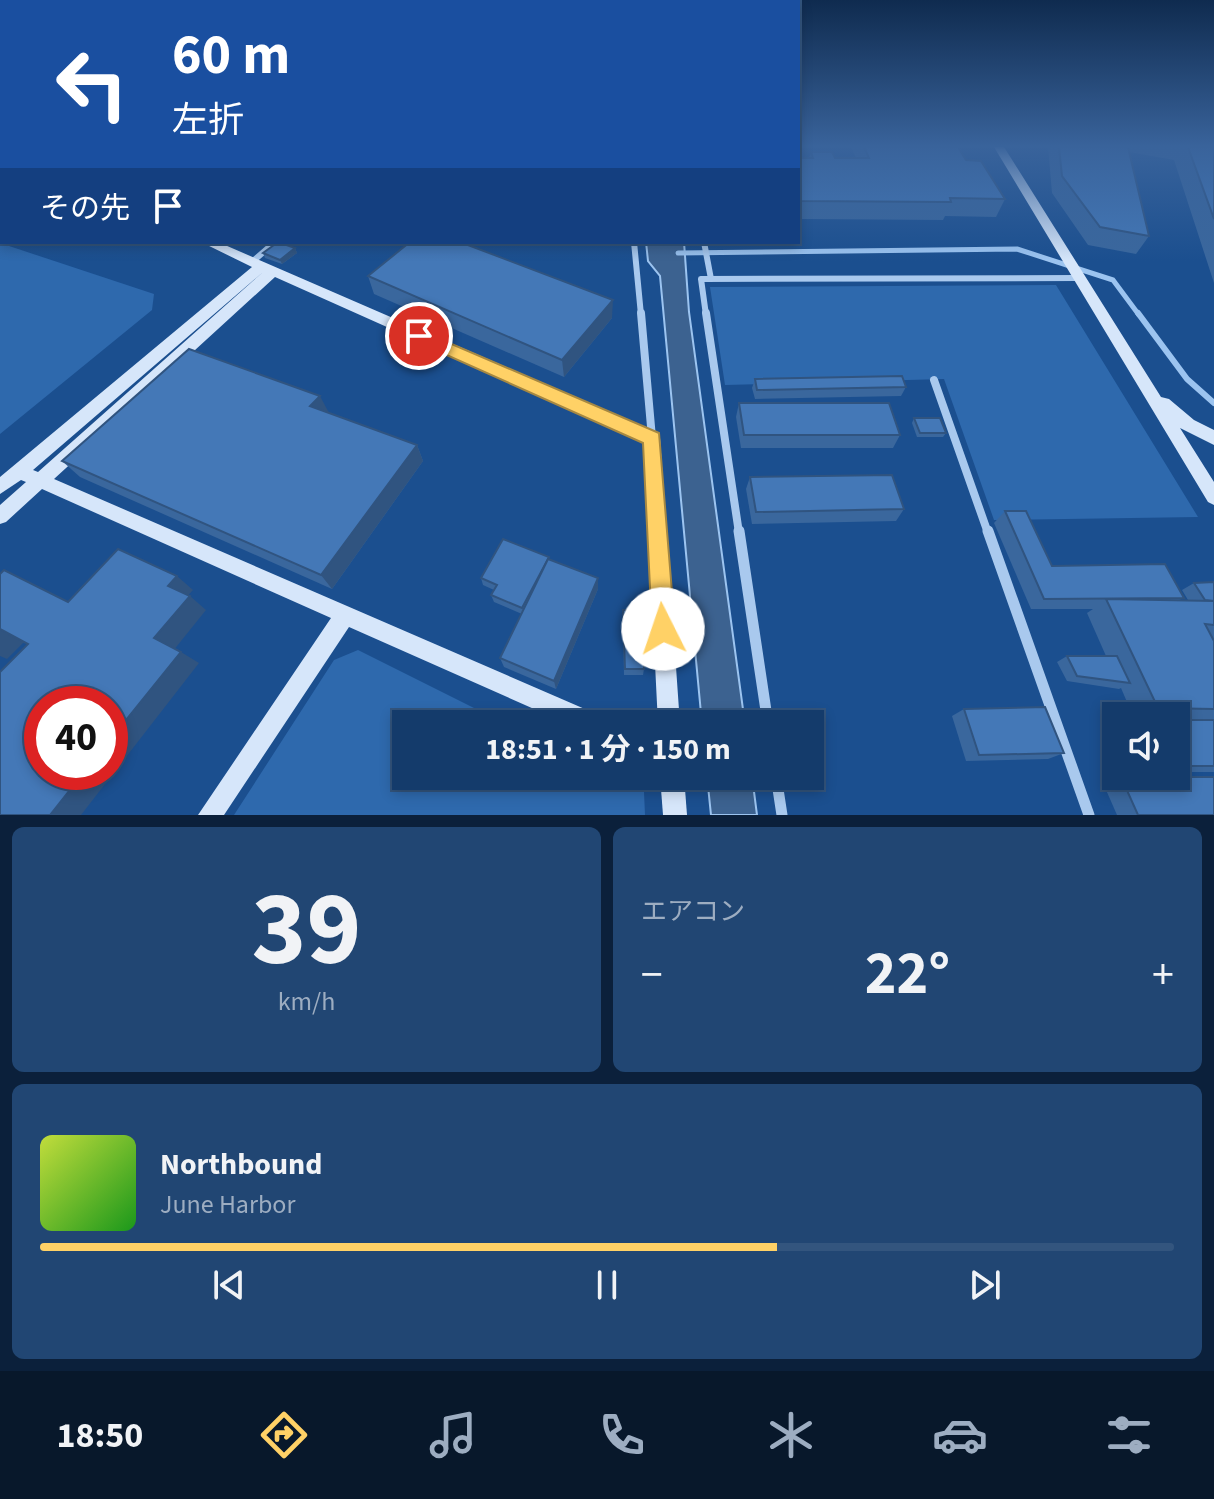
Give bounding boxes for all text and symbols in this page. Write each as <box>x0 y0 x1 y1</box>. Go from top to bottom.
text: 60 m <box>172 16 290 95</box>
icon: left <box>40 32 144 136</box>
text: 左折 <box>172 95 244 146</box>
icon: arrive <box>146 184 190 228</box>
text: その先 <box>40 187 130 230</box>
pin <box>385 302 453 370</box>
icon: arrive <box>397 314 441 358</box>
position arrow <box>621 587 705 671</box>
speed limit sign: 40 <box>24 686 128 790</box>
map controls <box>1102 702 1190 790</box>
button: sound <box>1102 702 1190 790</box>
text: 18:51 · 1 分 · 150 m <box>485 728 731 771</box>
text: 39 <box>252 857 361 1005</box>
text: エアコン <box>641 893 745 930</box>
text: 22° <box>865 932 950 1017</box>
text: − <box>641 944 663 1007</box>
text: + <box>1152 944 1174 1007</box>
text: km/h <box>278 983 335 1020</box>
text: Northbound <box>160 1143 322 1186</box>
text: June Harbor <box>160 1186 296 1223</box>
icon: previous <box>207 1263 251 1307</box>
icon: pause <box>585 1263 629 1307</box>
icon: next <box>963 1263 1007 1307</box>
icon: directions <box>256 1407 312 1463</box>
icon: music <box>425 1407 481 1463</box>
icon: phone <box>594 1407 650 1463</box>
icon: climate <box>763 1407 819 1463</box>
icon: car <box>932 1407 988 1463</box>
icon: filters <box>1101 1407 1157 1463</box>
text: 18:50 <box>57 1410 143 1461</box>

